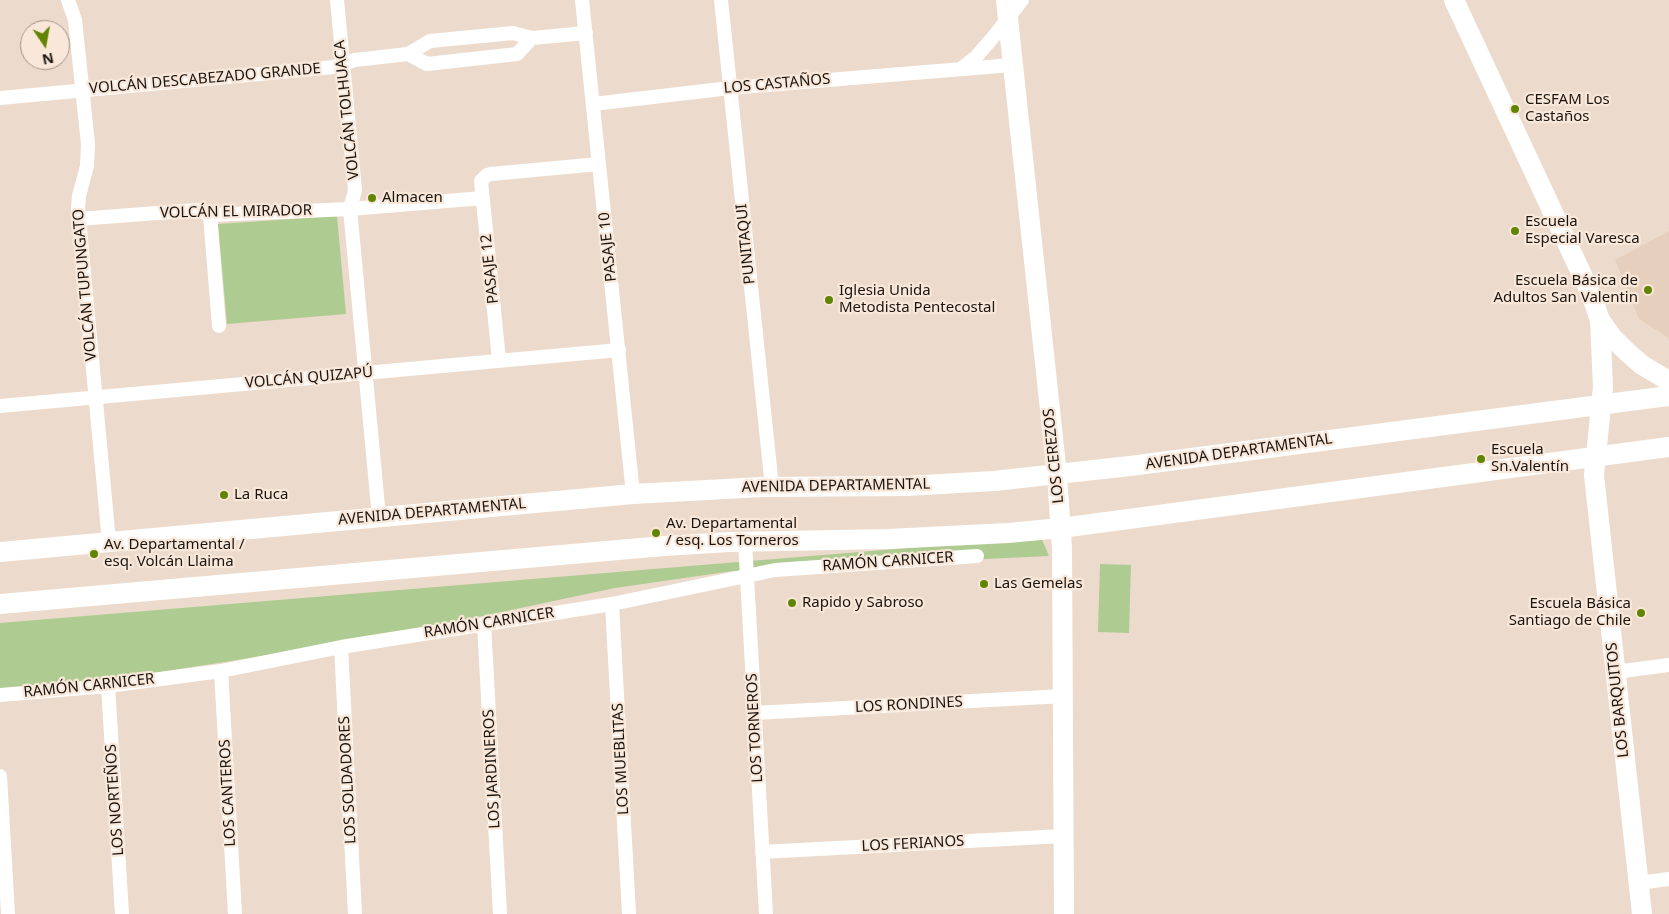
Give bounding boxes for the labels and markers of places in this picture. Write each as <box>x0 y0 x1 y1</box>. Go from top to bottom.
place label: CESFAM Los Castaños <box>1525 91 1610 126</box>
marker: CESFAM Los Castaños <box>1509 103 1521 115</box>
place label: Almacen <box>382 189 443 207</box>
marker: Almacen <box>366 192 378 204</box>
place label: Escuela Especial Varesca <box>1525 213 1640 248</box>
marker: Escuela Especial Varesca <box>1509 225 1521 237</box>
place label: Escuela Básica de Adultos San Valentin <box>1493 272 1638 307</box>
place label: Iglesia Unida Metodista Pentecostal <box>839 282 995 317</box>
marker: Escuela Básica de Adultos San Valentin <box>1642 284 1654 296</box>
marker: Iglesia Unida Metodista Pentecostal <box>823 294 835 306</box>
place label: Escuela Sn.Valentín <box>1491 441 1569 476</box>
marker: Escuela Sn.Valentín <box>1475 453 1487 465</box>
place label: La Ruca <box>234 486 288 504</box>
marker: La Ruca <box>218 489 230 501</box>
place label: Av. Departamental / esq. Los Torneros <box>666 515 799 550</box>
marker: Av. Departamental / esq. Los Torneros <box>650 527 662 539</box>
place label: Av. Departamental / esq. Volcán Llaima <box>104 536 245 571</box>
marker: Av. Departamental / esq. Volcán Llaima <box>88 548 100 560</box>
place label: Las Gemelas <box>994 575 1083 593</box>
marker: Las Gemelas <box>978 578 990 590</box>
place label: Rapido y Sabroso <box>802 594 924 612</box>
place label: Escuela Básica Santiago de Chile <box>1509 595 1631 630</box>
marker: Rapido y Sabroso <box>786 597 798 609</box>
marker: Escuela Básica Santiago de Chile <box>1635 607 1647 619</box>

